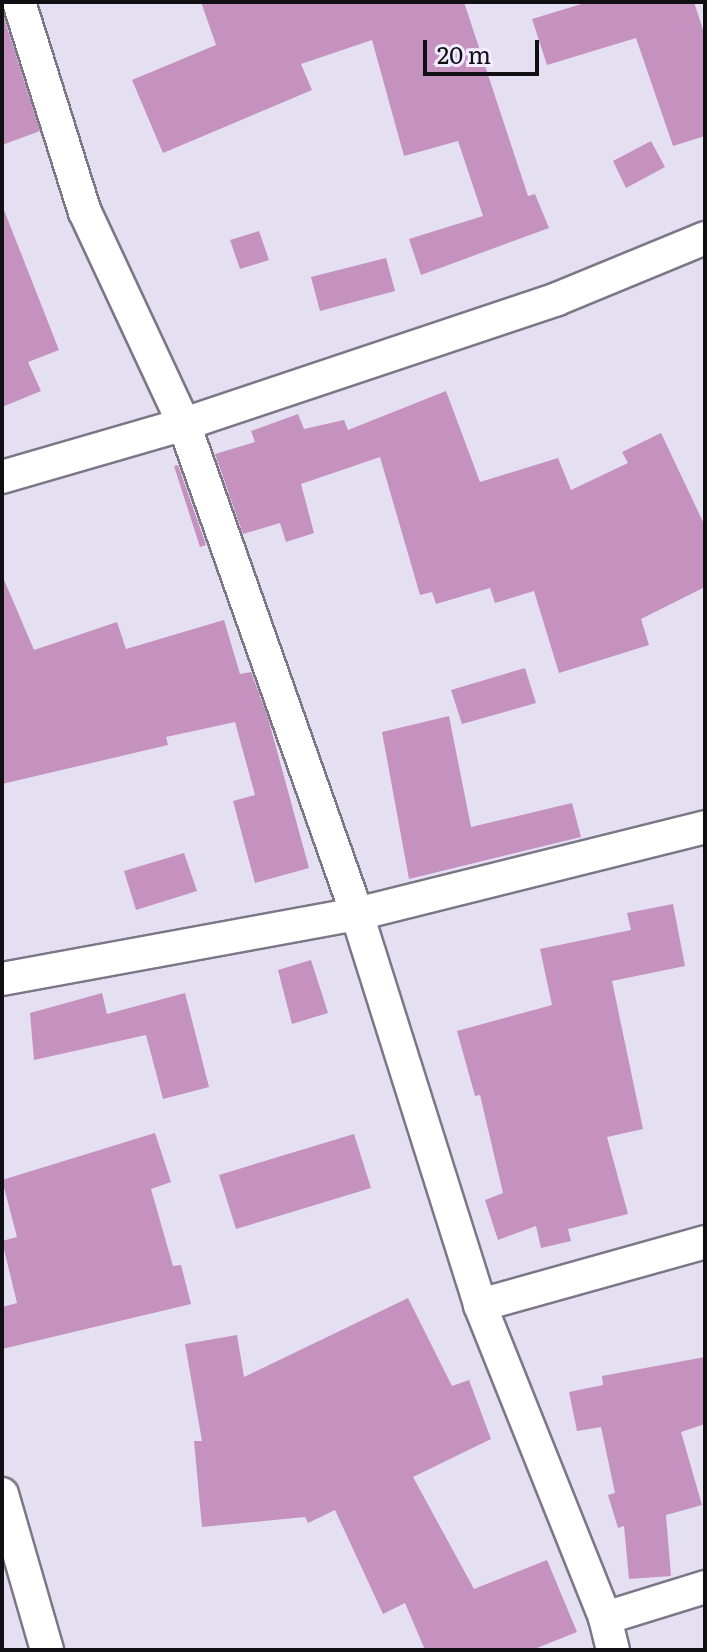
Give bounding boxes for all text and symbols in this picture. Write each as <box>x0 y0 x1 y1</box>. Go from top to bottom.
scale bar <box>427 24 543 74</box>
text: 20 m <box>437 36 491 71</box>

